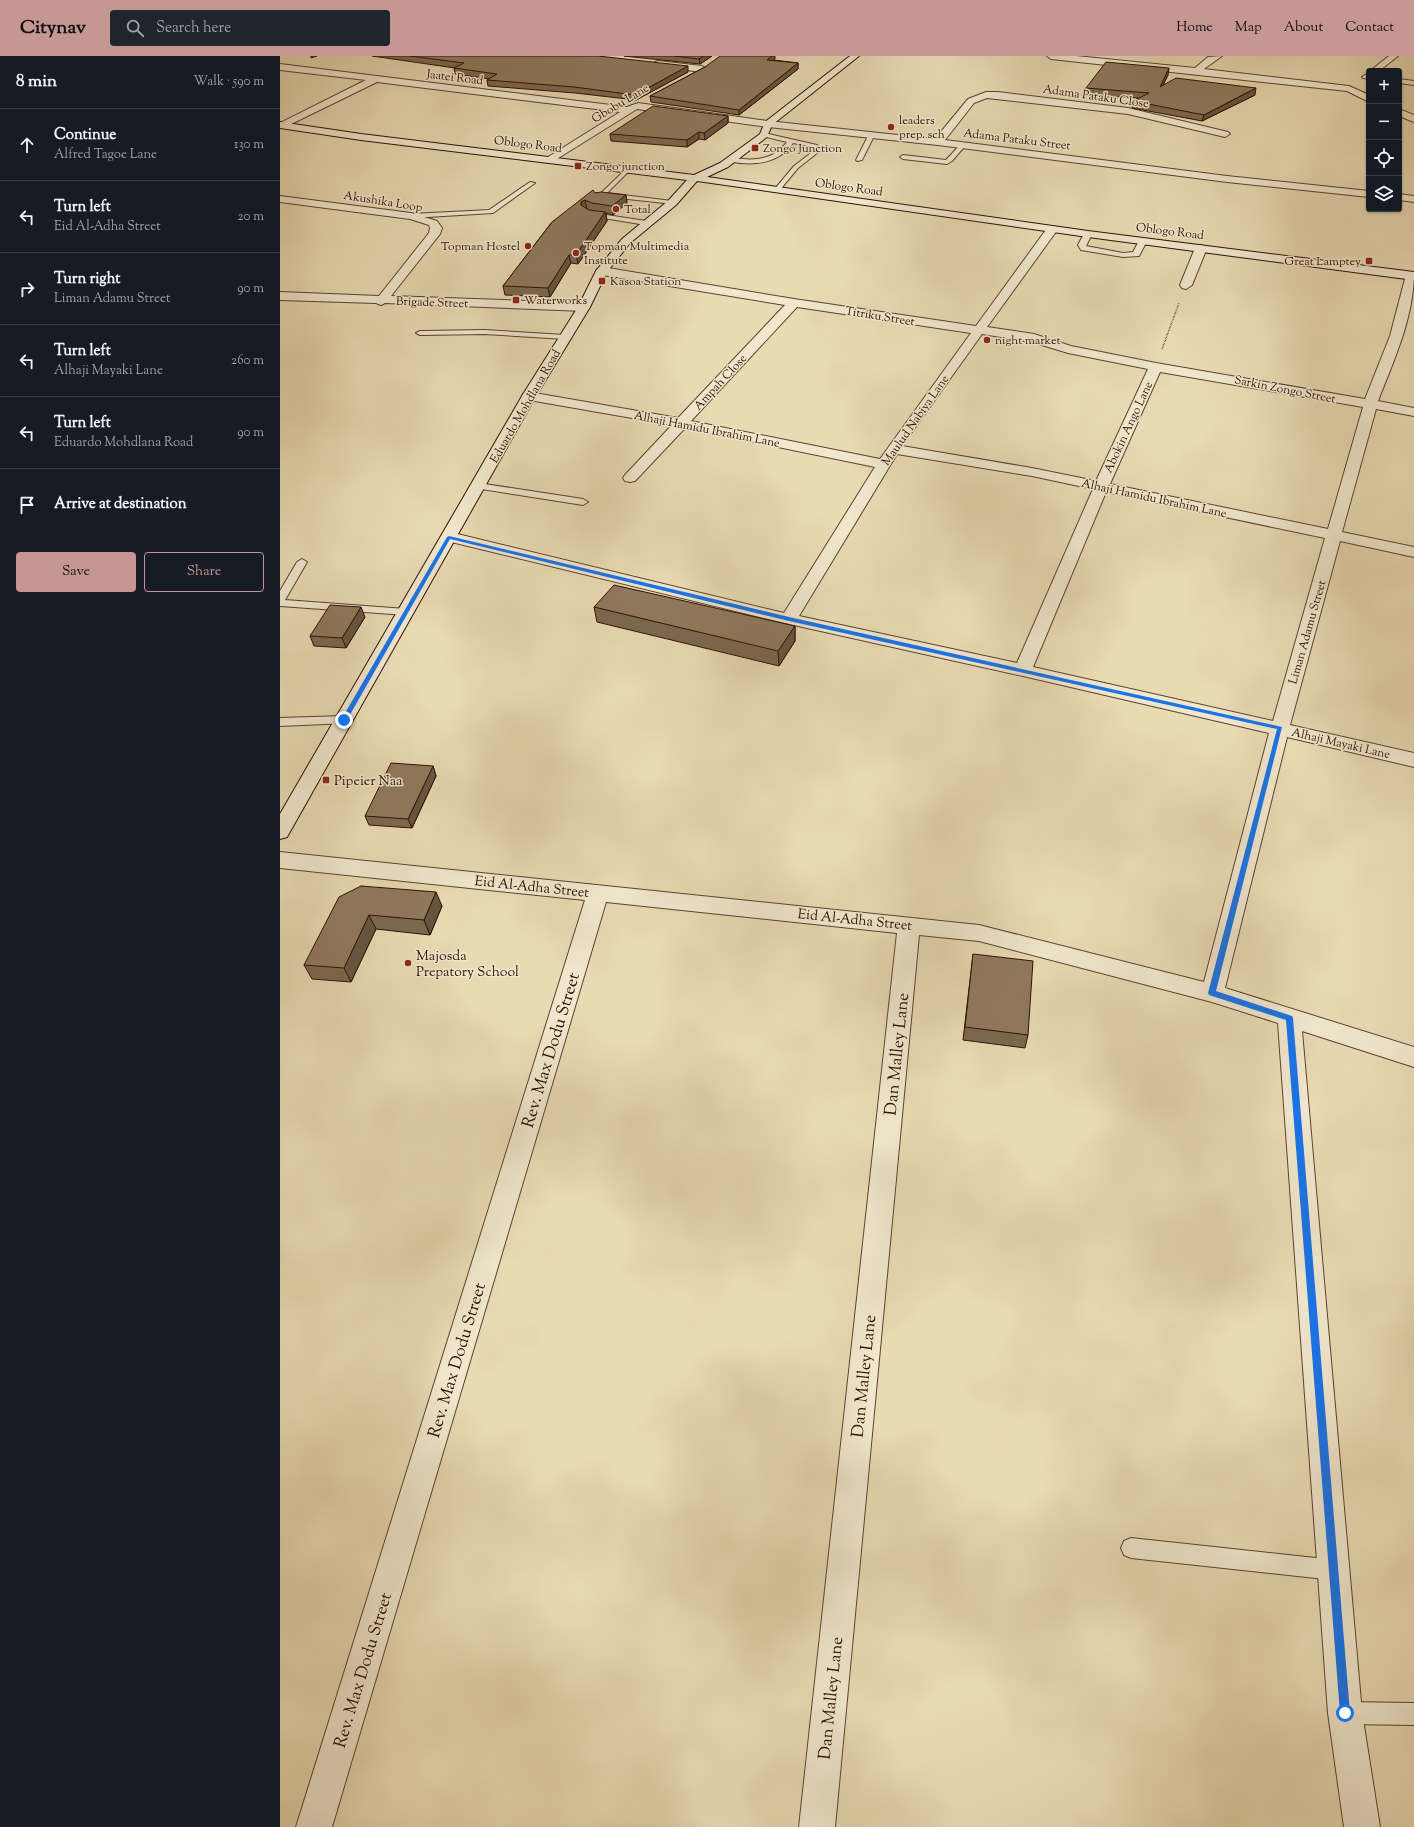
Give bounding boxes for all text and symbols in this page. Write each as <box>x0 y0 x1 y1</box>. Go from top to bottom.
search box <box>110 10 390 46</box>
text: Citynav <box>20 15 86 42</box>
icon: search <box>124 17 146 39</box>
text: Search here <box>156 18 231 39</box>
text: Home <box>1176 18 1213 38</box>
text: Map <box>1235 18 1262 38</box>
text: About <box>1284 18 1323 38</box>
text: Contact <box>1345 18 1394 38</box>
street label: Jaatei Road <box>424 65 485 90</box>
map controls <box>1366 68 1402 212</box>
button: + <box>1366 68 1402 104</box>
text: 8 min <box>16 70 57 94</box>
text: Walk · 590 m <box>194 73 264 91</box>
street label: Gbobu Lane <box>588 79 653 128</box>
street label: Adama Pataku Close <box>1042 81 1150 113</box>
button: − <box>1366 104 1402 140</box>
place label: leaders prep. sch <box>899 112 945 144</box>
marker: leaders prep. sch <box>886 122 896 132</box>
street label: Adama Pataku Street <box>962 124 1072 156</box>
text: Continue <box>54 125 116 146</box>
street label: Oblogo Road <box>493 132 563 158</box>
icon: ahead <box>16 134 38 156</box>
text: 130 m <box>234 136 264 154</box>
place label: Zongo Junction <box>763 140 842 158</box>
button: locate <box>1366 140 1402 176</box>
marker: Zongo Junction <box>750 143 760 153</box>
text: Alfred Tagoe Lane <box>54 146 157 164</box>
place label: Zongo junction <box>586 158 665 176</box>
marker: Zongo junction <box>573 161 583 171</box>
street label: Oblogo Road <box>814 174 884 202</box>
button: layers <box>1366 176 1402 212</box>
street label: Akushika Loop <box>342 187 424 217</box>
text: Turn left <box>54 197 111 218</box>
place label: Total <box>624 201 652 219</box>
marker: Total <box>611 204 621 214</box>
icon: left <box>16 206 38 228</box>
text: 20 m <box>238 208 264 226</box>
text: Eid Al-Adha Street <box>54 218 161 236</box>
street label: Oblogo Road <box>1135 219 1205 245</box>
place label: Topman Hostel <box>441 238 521 256</box>
place label: Topman Multimedia Institute <box>584 238 690 270</box>
marker: Topman Hostel <box>523 241 533 251</box>
marker: Topman Multimedia Institute <box>571 248 581 258</box>
place label: Great Lamptey <box>1284 253 1361 271</box>
marker: Great Lamptey <box>1364 256 1374 266</box>
text: Turn right <box>54 269 120 290</box>
place label: Kasoa Station <box>610 273 681 291</box>
marker: Kasoa Station <box>597 276 607 286</box>
icon: right <box>16 278 38 300</box>
text: 90 m <box>237 280 264 298</box>
text: Liman Adamu Street <box>54 290 170 308</box>
place label: Waterworks <box>524 292 587 310</box>
street label: Brigade Street <box>395 293 468 313</box>
marker: Waterworks <box>511 295 521 305</box>
street label: Titriku Street <box>844 303 916 331</box>
place label: night market <box>995 332 1061 350</box>
marker: night market <box>982 335 992 345</box>
text: Turn left <box>54 341 111 362</box>
street label: Eduardo Mohdlana Road <box>486 346 566 467</box>
icon: left <box>16 350 38 372</box>
street label: Ampah Close <box>690 350 752 415</box>
text: 260 m <box>231 352 264 370</box>
text: Alhaji Mayaki Lane <box>54 362 163 380</box>
street label: Maulud Nabiya Lane <box>878 371 954 470</box>
street label: Sarkin Zongo Street <box>1233 371 1337 409</box>
street label: Abokin Ango Lane <box>1100 378 1158 476</box>
street label: Alhaji Hamidu Ibrahim Lane <box>632 407 782 453</box>
text: Turn left <box>54 413 111 434</box>
icon: left <box>16 422 38 444</box>
text: 90 m <box>237 424 264 442</box>
text: Eduardo Mohdlana Road <box>54 434 193 452</box>
street label: Alhaji Hamidu Ibrahim Lane <box>1079 475 1229 523</box>
icon: arrive <box>16 494 38 516</box>
text: Arrive at destination <box>54 494 187 515</box>
button: Save <box>16 552 136 592</box>
button: Share <box>144 552 264 592</box>
street label: Liman Adamu Street <box>1284 578 1331 686</box>
route end <box>335 711 353 729</box>
street label: Alhaji Mayaki Lane <box>1290 724 1392 764</box>
place label: Pipeier Naa <box>334 772 403 792</box>
marker: Pipeier Naa <box>321 775 331 785</box>
street label: Eid Al-Adha Street <box>474 872 590 904</box>
street label: Eid Al-Adha Street <box>797 905 913 937</box>
place label: Majosda Prepatory School <box>416 947 519 983</box>
marker: Majosda Prepatory School <box>403 958 413 968</box>
street label: Rev. Max Dodu Street <box>517 970 587 1131</box>
street label: Dan Malley Lane <box>880 992 916 1117</box>
street label: Rev. Max Dodu Street <box>423 1280 493 1441</box>
street label: Dan Malley Lane <box>847 1314 883 1439</box>
street label: Rev. Max Dodu Street <box>329 1590 399 1751</box>
street label: Dan Malley Lane <box>814 1636 850 1761</box>
route start <box>1336 1704 1354 1722</box>

